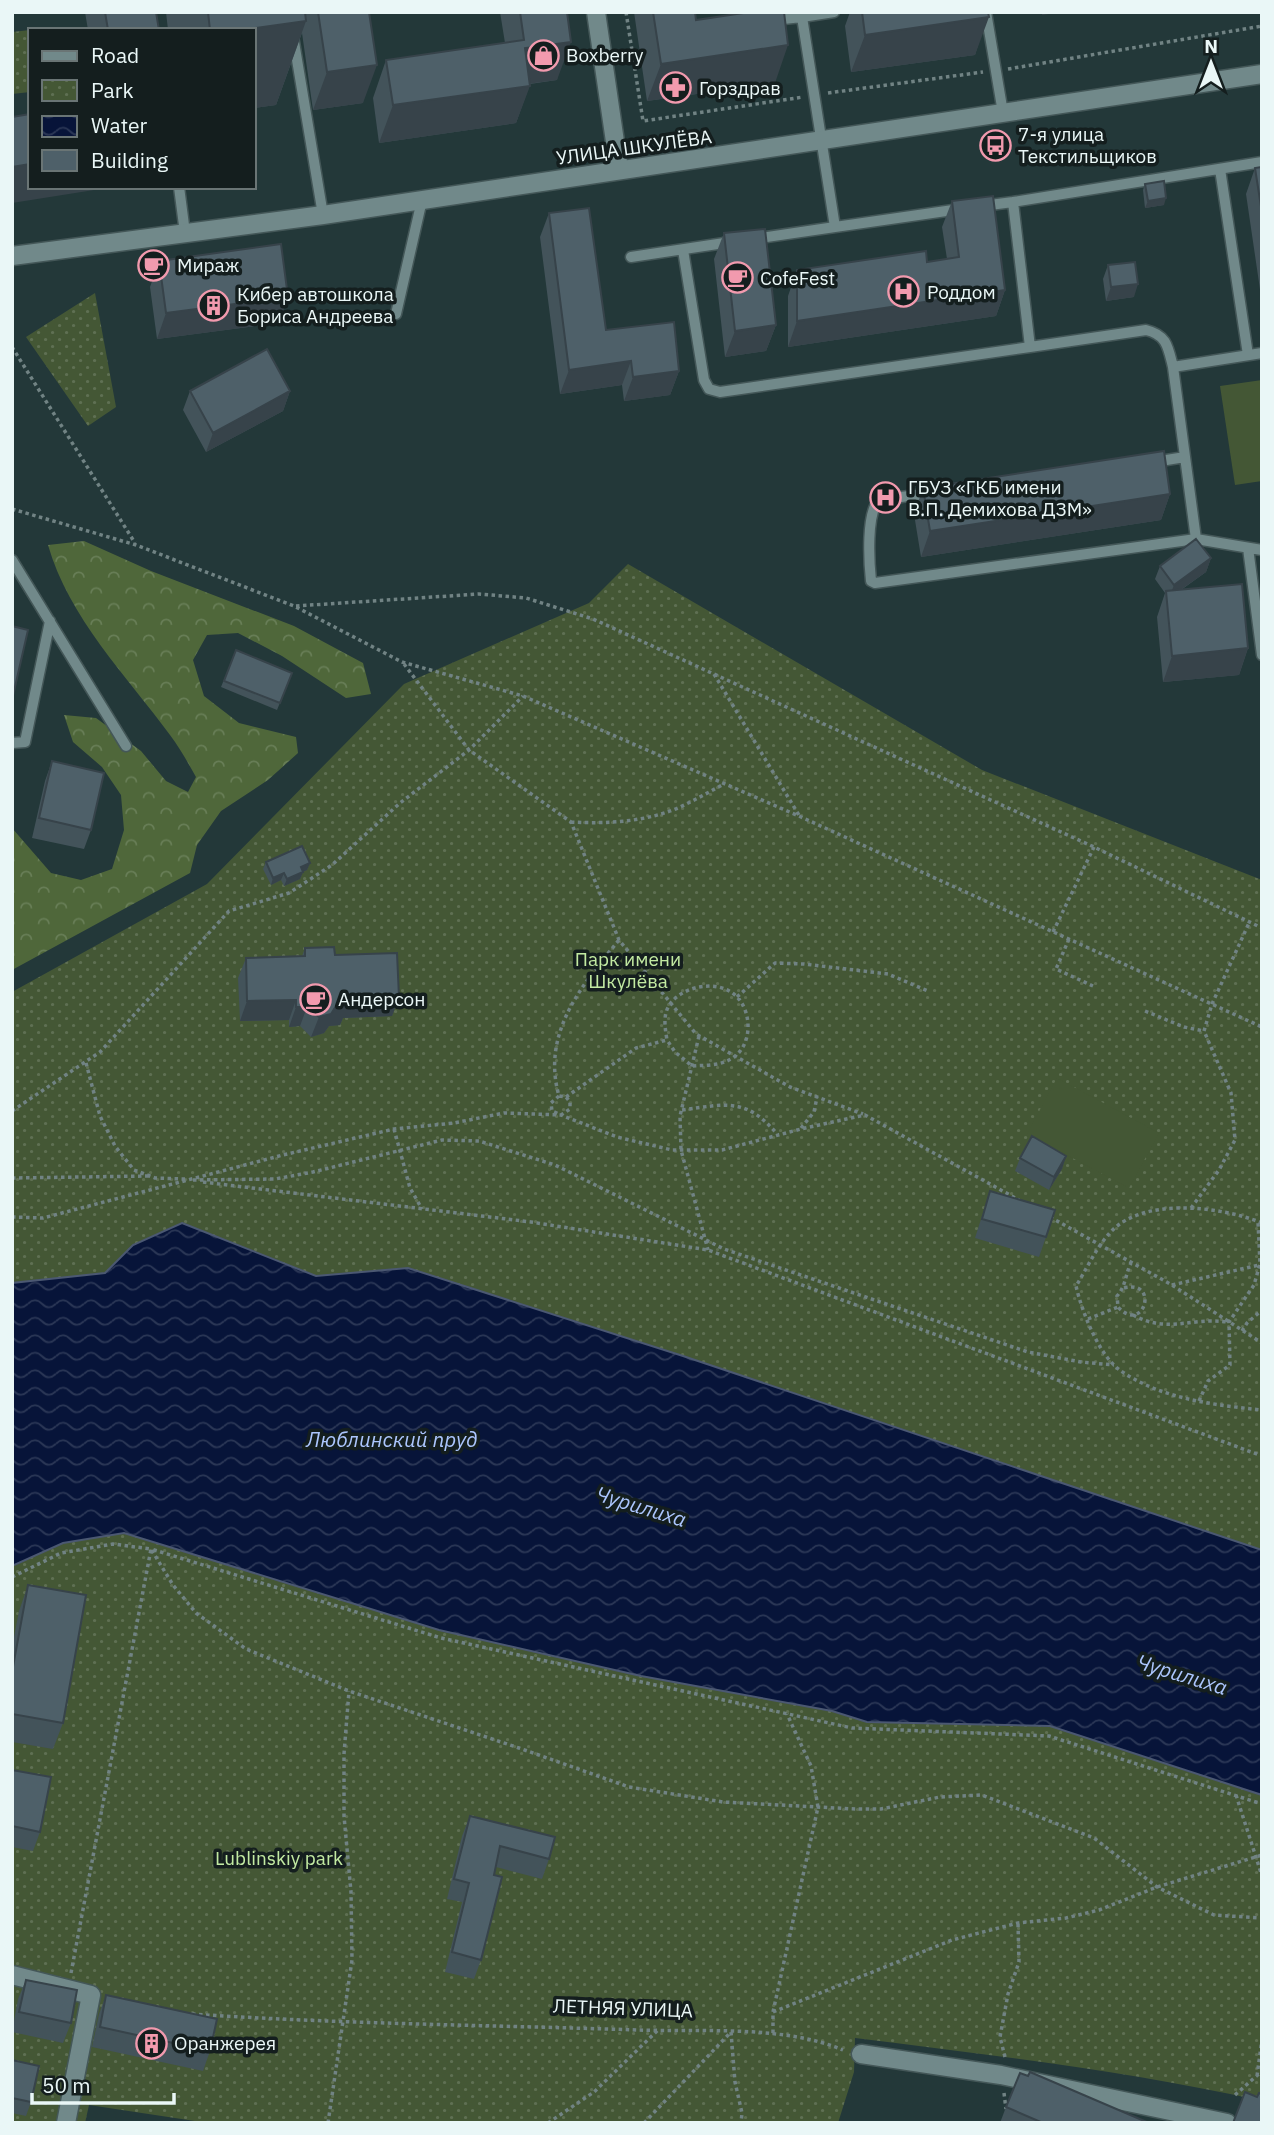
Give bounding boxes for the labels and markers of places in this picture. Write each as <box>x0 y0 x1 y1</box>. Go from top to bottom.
shop icon: Boxberry <box>526 38 560 72</box>
place label: Boxberry <box>566 43 644 67</box>
pharmacy icon: Горздрав <box>659 71 693 105</box>
place label: Горздрав <box>699 76 781 100</box>
place label: 7-я улица Текстильщиков <box>1018 122 1157 168</box>
bus stop icon: 7-я улица Текстильщиков <box>978 128 1012 162</box>
cafe icon: Мираж <box>137 248 171 282</box>
place label: Мираж <box>177 253 239 277</box>
cafe icon: CofeFest <box>720 261 754 295</box>
place label: CofeFest <box>760 266 835 290</box>
hospital icon: Роддом <box>887 275 921 309</box>
place label: Роддом <box>927 280 996 304</box>
place label: Кибер автошкола Бориса Андреева <box>237 282 394 328</box>
building icon: Кибер автошкола Бориса Андреева <box>197 288 231 322</box>
place label: ГБУЗ «ГКБ имени В.П. Демихова ДЗМ» <box>908 475 1092 521</box>
hospital icon: ГБУЗ «ГКБ имени В.П. Демихова ДЗМ» <box>868 481 902 515</box>
cafe icon: Андерсон <box>298 982 332 1016</box>
place label: Андерсон <box>338 987 425 1011</box>
building icon: Оранжерея <box>134 2026 168 2060</box>
place label: Оранжерея <box>174 2031 276 2055</box>

